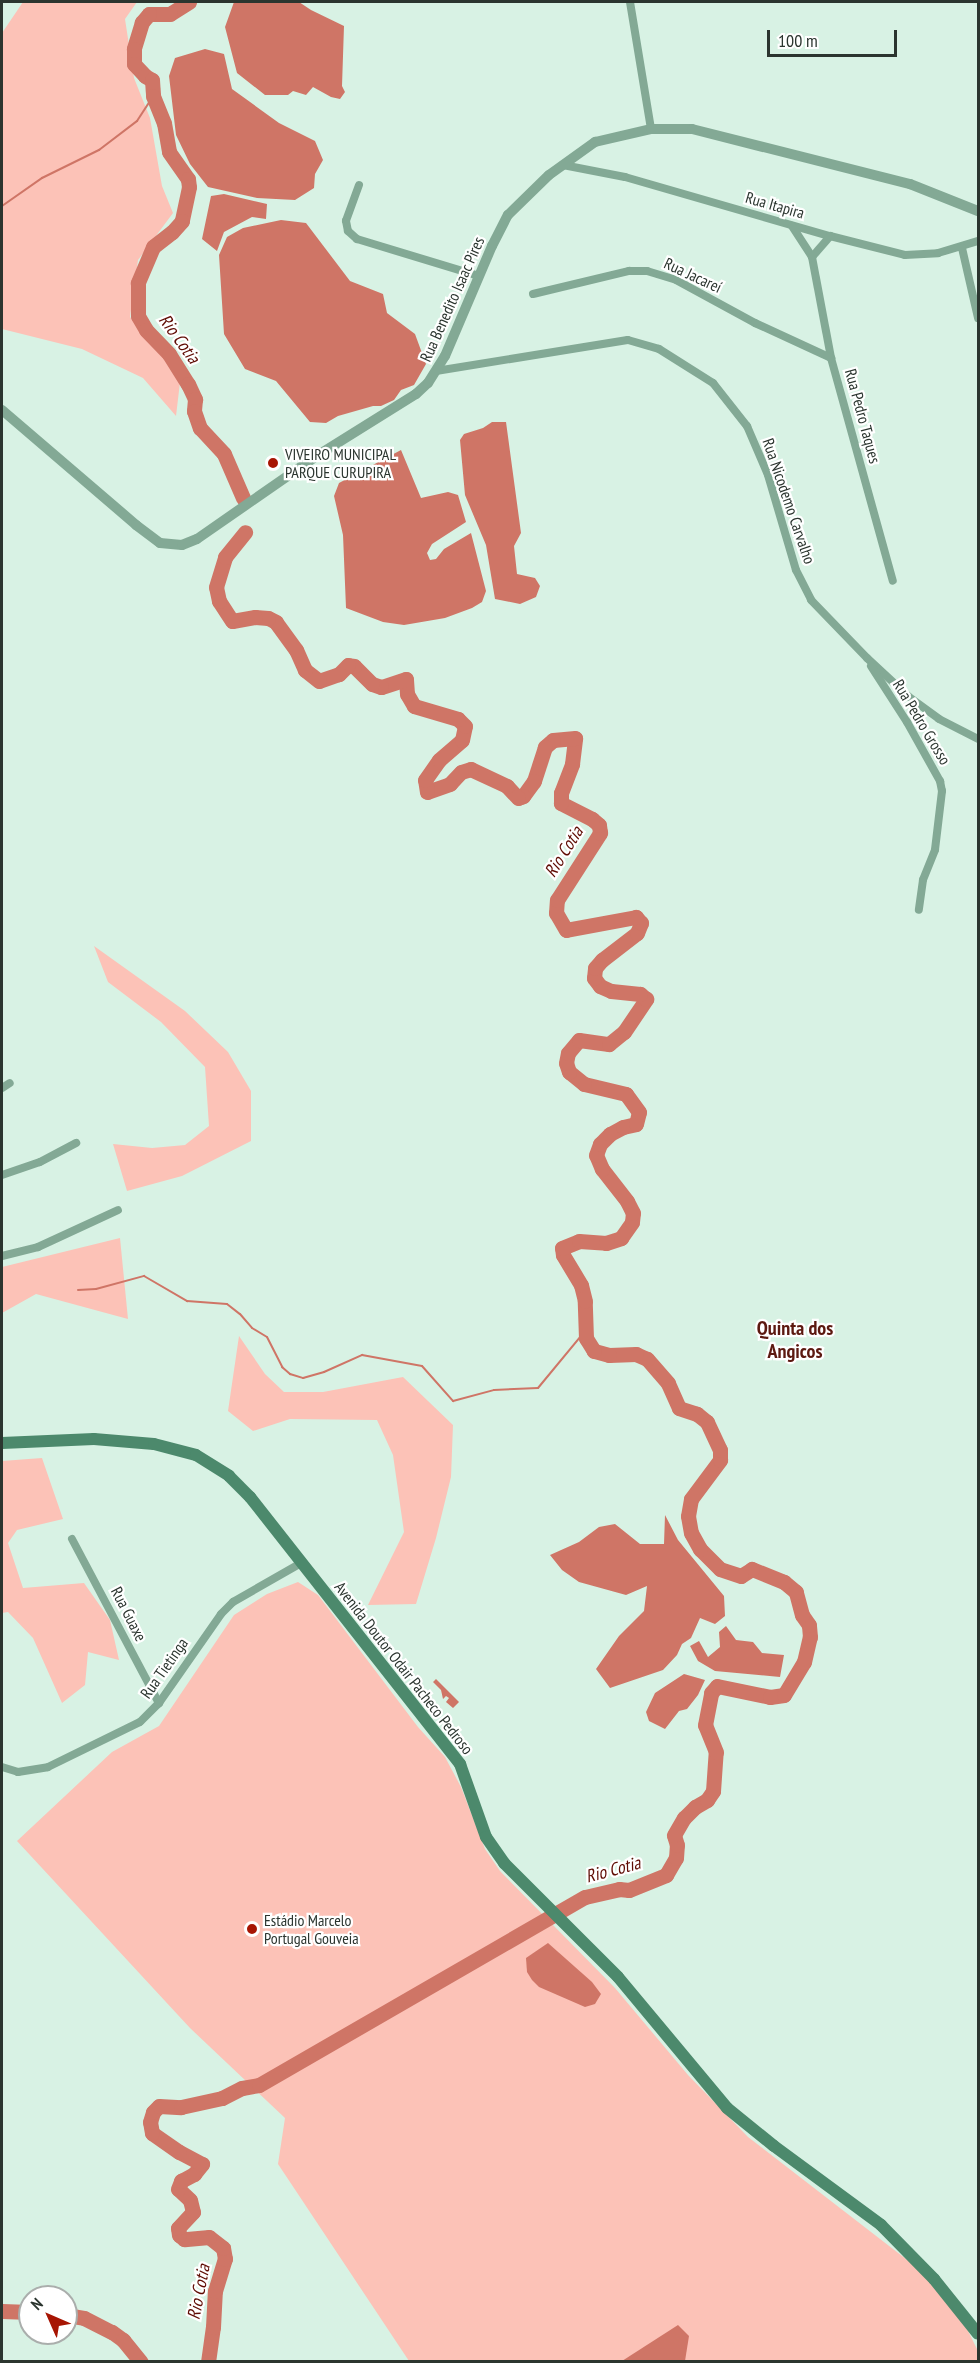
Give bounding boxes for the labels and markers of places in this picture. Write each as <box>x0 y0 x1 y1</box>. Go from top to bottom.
place label: VIVEIRO MUNICIPAL PARQUE CURUPIRA <box>285 444 396 482</box>
marker: VIVEIRO MUNICIPAL PARQUE CURUPIRA <box>266 456 280 470</box>
place label: Estádio Marcelo Portugal Gouveia <box>264 1910 359 1948</box>
marker: Estádio Marcelo Portugal Gouveia <box>245 1922 259 1936</box>

